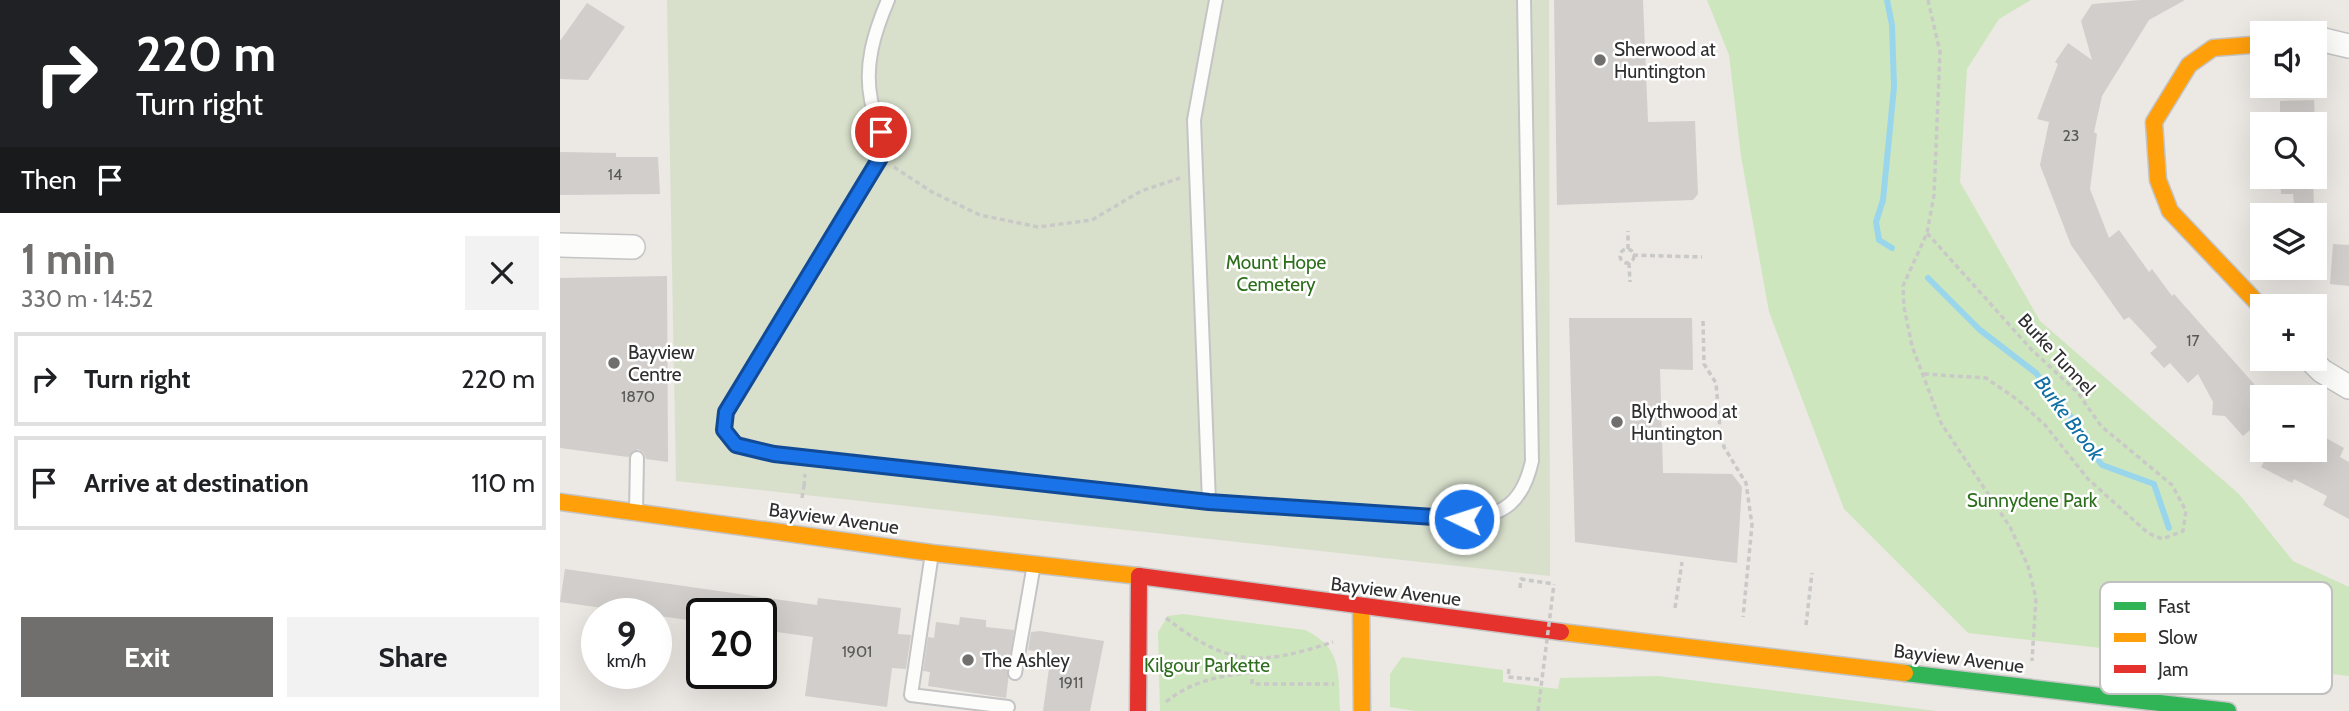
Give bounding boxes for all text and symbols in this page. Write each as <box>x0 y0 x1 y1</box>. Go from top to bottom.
map controls <box>2250 21 2327 462</box>
button: sound <box>2250 21 2327 98</box>
text: 220 m <box>136 24 276 83</box>
icon: right <box>21 28 112 119</box>
place label: Sherwood at Huntington <box>1614 38 1716 83</box>
marker: Sherwood at Huntington <box>1592 52 1608 68</box>
text: Turn right <box>136 84 263 123</box>
pin <box>851 102 911 162</box>
button: search <box>2250 112 2327 189</box>
icon: arrive <box>862 113 900 151</box>
house number: 23 <box>2062 126 2080 145</box>
icon: arrive <box>91 161 129 199</box>
text: Then <box>21 164 77 196</box>
house number: 14 <box>608 165 622 184</box>
button: layers <box>2250 203 2327 280</box>
text: 1 min <box>21 233 116 285</box>
button: close <box>465 236 539 310</box>
park label: Mount Hope Cemetery <box>1226 251 1327 296</box>
text: 330 m · 14:52 <box>21 285 153 313</box>
button: + <box>2250 294 2327 371</box>
street label: Burke Tunnel <box>2013 309 2101 400</box>
house number: 17 <box>2186 331 2200 350</box>
place label: Bayview Centre <box>628 341 695 386</box>
marker: Bayview Centre <box>606 355 622 371</box>
icon: right <box>25 360 63 398</box>
text: Turn right <box>84 363 190 395</box>
text: 220 m <box>461 363 535 395</box>
water label: Burke Brook <box>2029 370 2110 466</box>
button: − <box>2250 385 2327 462</box>
house number: 1870 <box>621 387 655 406</box>
place label: Blythwood at Huntington <box>1631 400 1738 445</box>
marker: Blythwood at Huntington <box>1609 414 1625 430</box>
icon: arrive <box>25 464 63 502</box>
text: Arrive at destination <box>84 467 309 499</box>
text: 110 m <box>471 467 535 499</box>
position arrow <box>1427 482 1501 556</box>
park label: Sunnydene Park <box>1967 489 2098 512</box>
street label: Bayview Avenue <box>767 498 901 539</box>
street label: Bayview Avenue <box>1329 572 1463 611</box>
legend <box>2100 582 2332 694</box>
text: Fast <box>2158 595 2191 618</box>
speed limit sign: 20 <box>686 598 777 689</box>
text: 9 <box>617 613 636 656</box>
button: Exit <box>21 617 273 697</box>
button: Share <box>287 617 539 697</box>
text: Slow <box>2158 626 2198 649</box>
street label: Bayview Avenue <box>1892 639 2026 678</box>
house number: 1901 <box>842 642 872 661</box>
place label: The Ashley <box>982 649 1070 672</box>
text: km/h <box>607 650 646 672</box>
marker: The Ashley <box>960 652 976 668</box>
park label: Kilgour Parkette <box>1144 654 1270 677</box>
text: Jam <box>2157 658 2188 681</box>
house number: 1911 <box>1059 673 1083 692</box>

